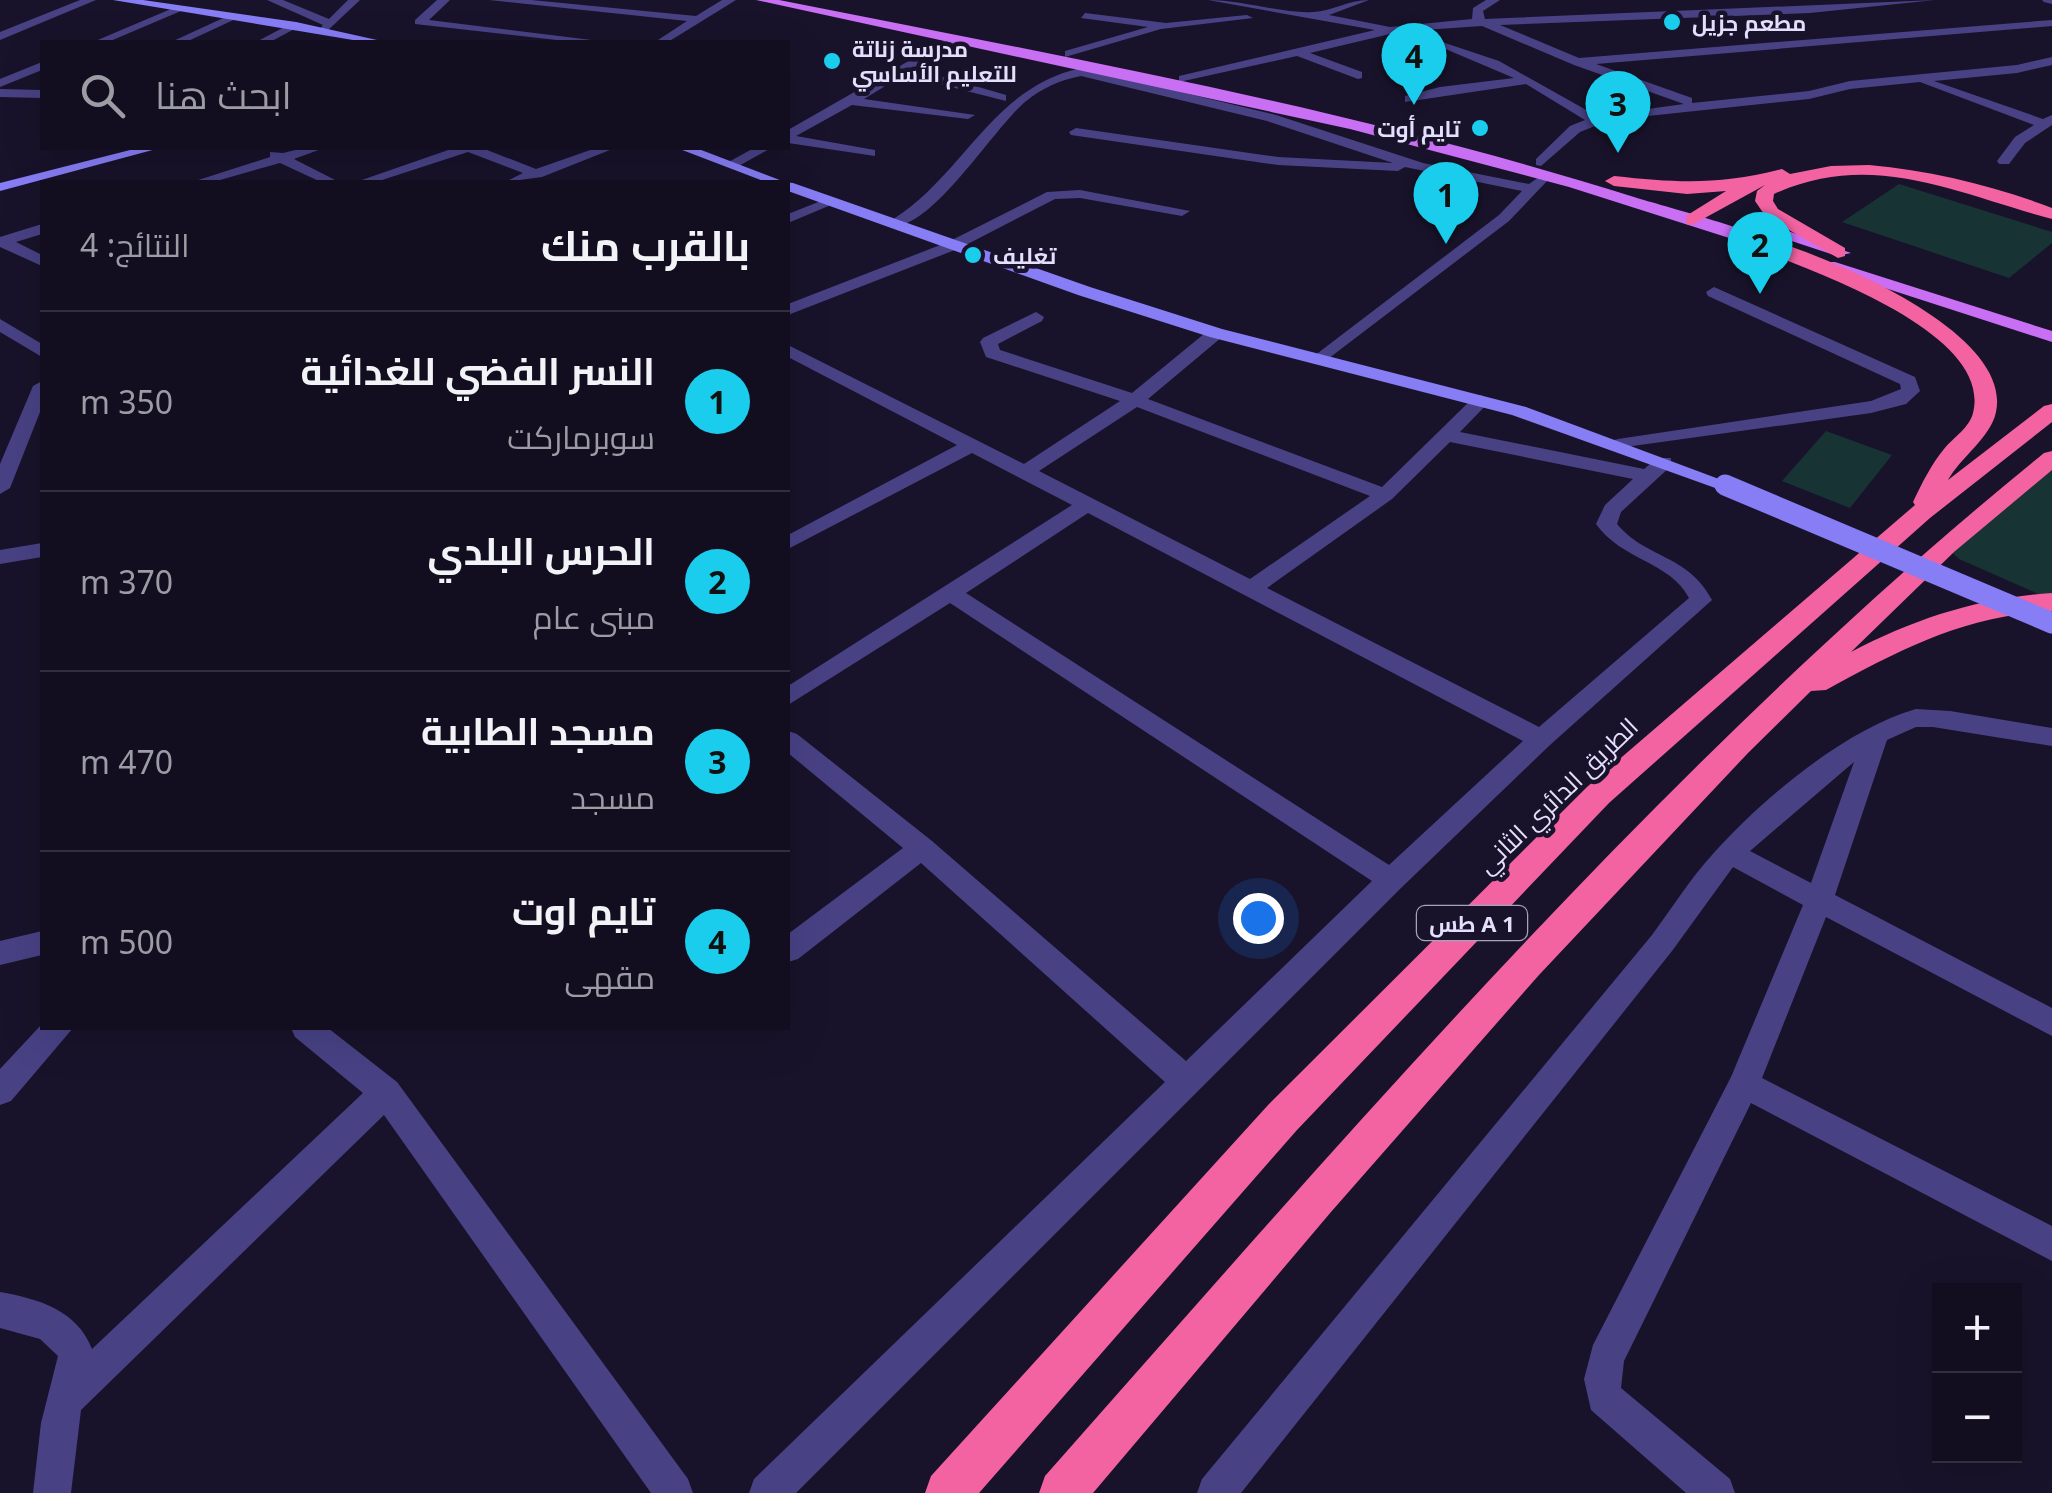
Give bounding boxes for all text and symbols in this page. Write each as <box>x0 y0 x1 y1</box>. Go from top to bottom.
place label: مطعم جزيل <box>1692 7 1806 39</box>
marker: مطعم جزيل <box>1661 11 1683 33</box>
pin: 4 <box>1382 22 1446 105</box>
place label: مدرسة زناتة للتعليم الأساسي <box>852 33 1017 92</box>
search box <box>40 40 790 150</box>
marker: مدرسة زناتة للتعليم الأساسي <box>821 50 843 72</box>
icon: search <box>75 68 130 123</box>
text: ابحث هنا <box>155 68 292 120</box>
pin: 3 <box>1586 70 1650 153</box>
place label: تايم أوت <box>1377 113 1461 145</box>
marker: تايم أوت <box>1469 117 1491 139</box>
pin: 1 <box>1414 162 1478 244</box>
pin: 2 <box>1728 212 1792 294</box>
text: بالقرب منك <box>541 216 750 273</box>
text: النتائج: 4 <box>80 223 190 266</box>
place label: تغليف <box>993 240 1057 270</box>
marker: تغليف <box>962 244 984 266</box>
text: النسر الفضي للغدائية <box>301 344 655 396</box>
text: 350 m <box>80 380 173 423</box>
text: 1 <box>708 380 727 423</box>
text: سوبرماركت <box>507 415 655 458</box>
text: الحرس البلدي <box>428 524 655 576</box>
text: 370 m <box>80 560 173 603</box>
text: 2 <box>708 560 727 603</box>
text: مبنى عام <box>533 595 655 638</box>
text: مسجد الطابية <box>421 704 655 756</box>
street label: الطريق الدائري الثاني <box>1469 709 1648 883</box>
text: 470 m <box>80 740 173 783</box>
text: 3 <box>708 740 727 783</box>
text: مسجد <box>571 775 655 818</box>
text: تايم اوت <box>512 884 655 936</box>
your location <box>1233 893 1284 944</box>
road number: طس A 1 <box>1417 906 1527 940</box>
text: 500 m <box>80 920 173 963</box>
text: 4 <box>708 920 727 963</box>
text: مقهى <box>565 955 655 998</box>
map controls <box>1932 1283 2022 1463</box>
button: + <box>1932 1283 2022 1373</box>
button: − <box>1932 1373 2022 1463</box>

